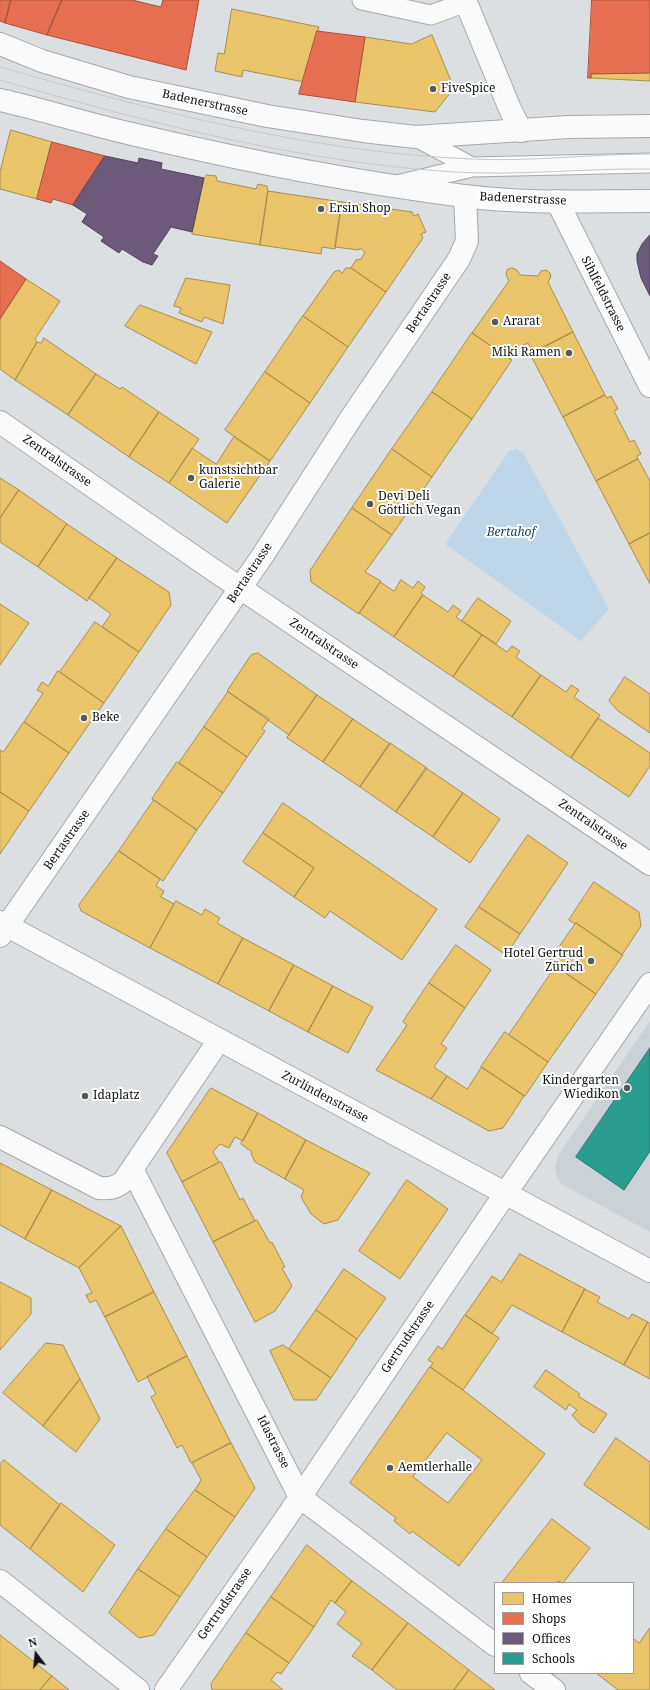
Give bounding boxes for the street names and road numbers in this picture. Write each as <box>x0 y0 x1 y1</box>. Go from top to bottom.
street label: Badenerstrasse <box>161 87 249 119</box>
street label: Badenerstrasse <box>479 190 567 208</box>
street label: Sihlfeldstrasse <box>578 254 628 334</box>
street label: Bertastrasse <box>403 270 455 336</box>
street label: Zentralstrasse <box>20 432 94 490</box>
street label: Bertastrasse <box>224 540 276 606</box>
street label: Zentralstrasse <box>287 616 361 672</box>
street label: Zentralstrasse <box>556 797 630 853</box>
street label: Bertastrasse <box>41 807 93 873</box>
street label: Zurlindenstrasse <box>279 1068 371 1126</box>
street label: Gertrudstrasse <box>378 1298 438 1376</box>
street label: Idastrasse <box>254 1413 292 1471</box>
street label: Gertrudstrasse <box>195 1565 255 1643</box>

